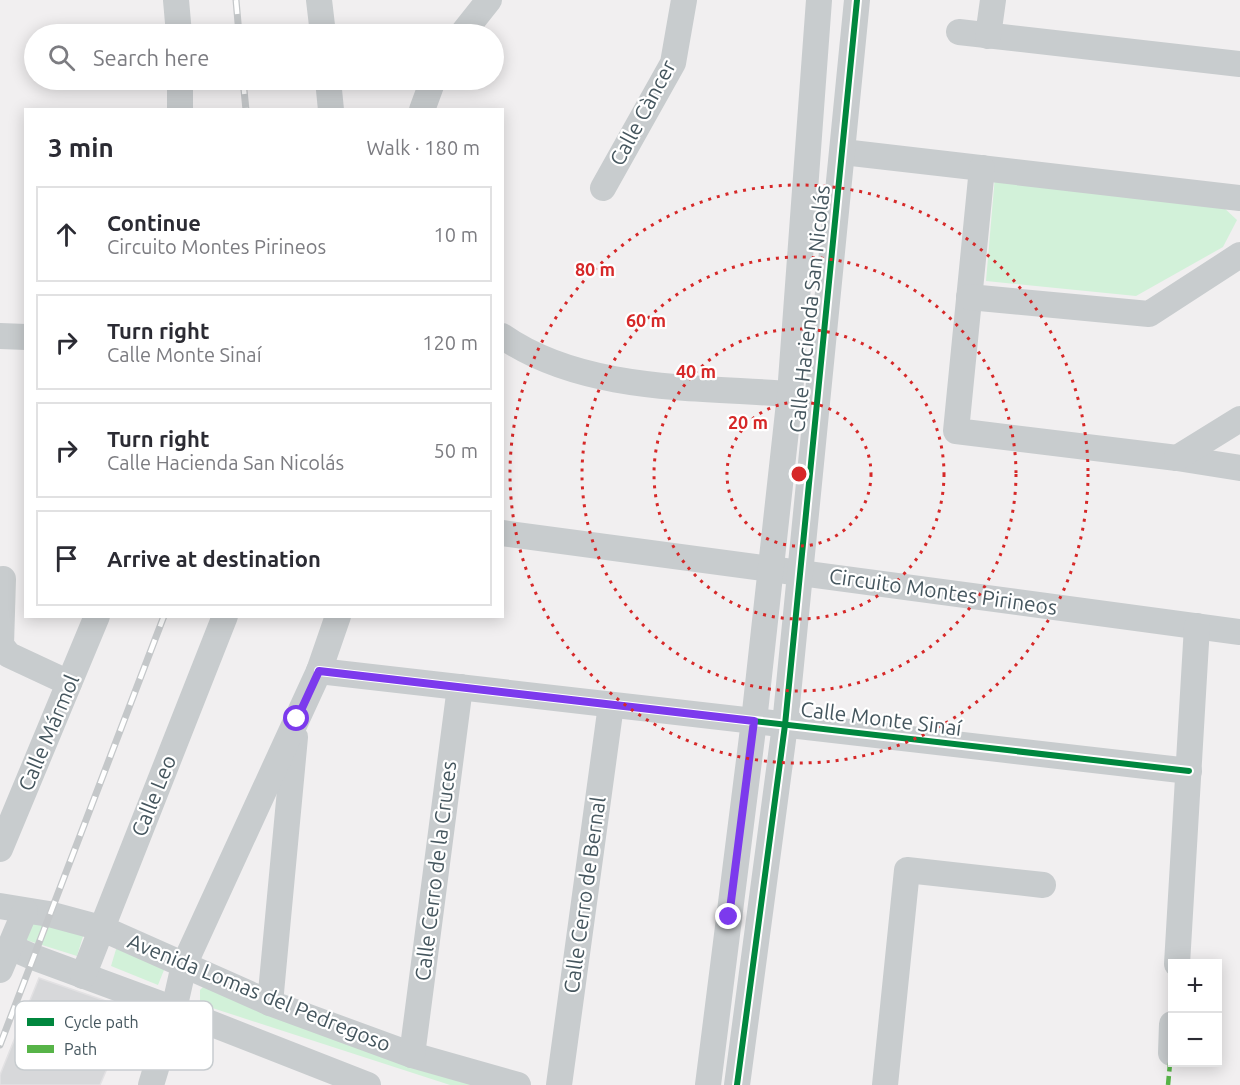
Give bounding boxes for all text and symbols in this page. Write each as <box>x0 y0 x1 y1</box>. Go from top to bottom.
search box <box>24 24 504 90</box>
icon: search <box>45 41 78 74</box>
text: Search here <box>93 45 209 70</box>
street label: Calle Càncer <box>604 56 680 169</box>
text: 3 min <box>48 133 114 162</box>
text: Walk · 180 m <box>367 136 480 159</box>
street label: Calle Hacienda San Nicolás <box>784 184 834 434</box>
text: Continue <box>107 210 201 235</box>
icon: ahead <box>50 218 83 251</box>
text: 10 m <box>434 223 478 246</box>
text: Circuito Montes Pirineos <box>107 235 326 258</box>
text: 80 m <box>575 259 615 279</box>
text: 60 m <box>626 310 666 330</box>
text: Turn right <box>107 318 209 343</box>
icon: right <box>50 326 83 359</box>
text: 120 m <box>422 331 478 354</box>
text: Calle Monte Sinaí <box>107 343 262 366</box>
text: 40 m <box>676 361 716 381</box>
text: 20 m <box>728 412 768 432</box>
text: Turn right <box>107 426 209 451</box>
icon: right <box>50 434 83 467</box>
text: 50 m <box>434 439 478 462</box>
text: Calle Hacienda San Nicolás <box>107 451 344 474</box>
centre of rings <box>789 464 809 484</box>
icon: arrive <box>50 542 83 575</box>
text: Arrive at destination <box>107 546 321 571</box>
street label: Circuito Montes Pirineos <box>828 563 1059 619</box>
street label: Calle Mármol <box>13 671 83 794</box>
street label: Calle Monte Sinaí <box>799 696 964 740</box>
route start <box>283 705 309 731</box>
street label: Calle Leo <box>126 751 180 840</box>
street label: Calle Cerro de la Cruces <box>410 759 460 982</box>
street label: Calle Cerro de Bernal <box>558 795 610 995</box>
route end <box>715 903 741 929</box>
street label: Avenida Lomas del Pedregoso <box>124 928 394 1056</box>
map controls <box>1168 959 1222 1067</box>
button: + <box>1168 959 1222 1013</box>
legend <box>15 1001 213 1070</box>
text: Cycle path <box>64 1013 139 1031</box>
button: − <box>1168 1013 1222 1067</box>
text: Path <box>64 1040 97 1058</box>

